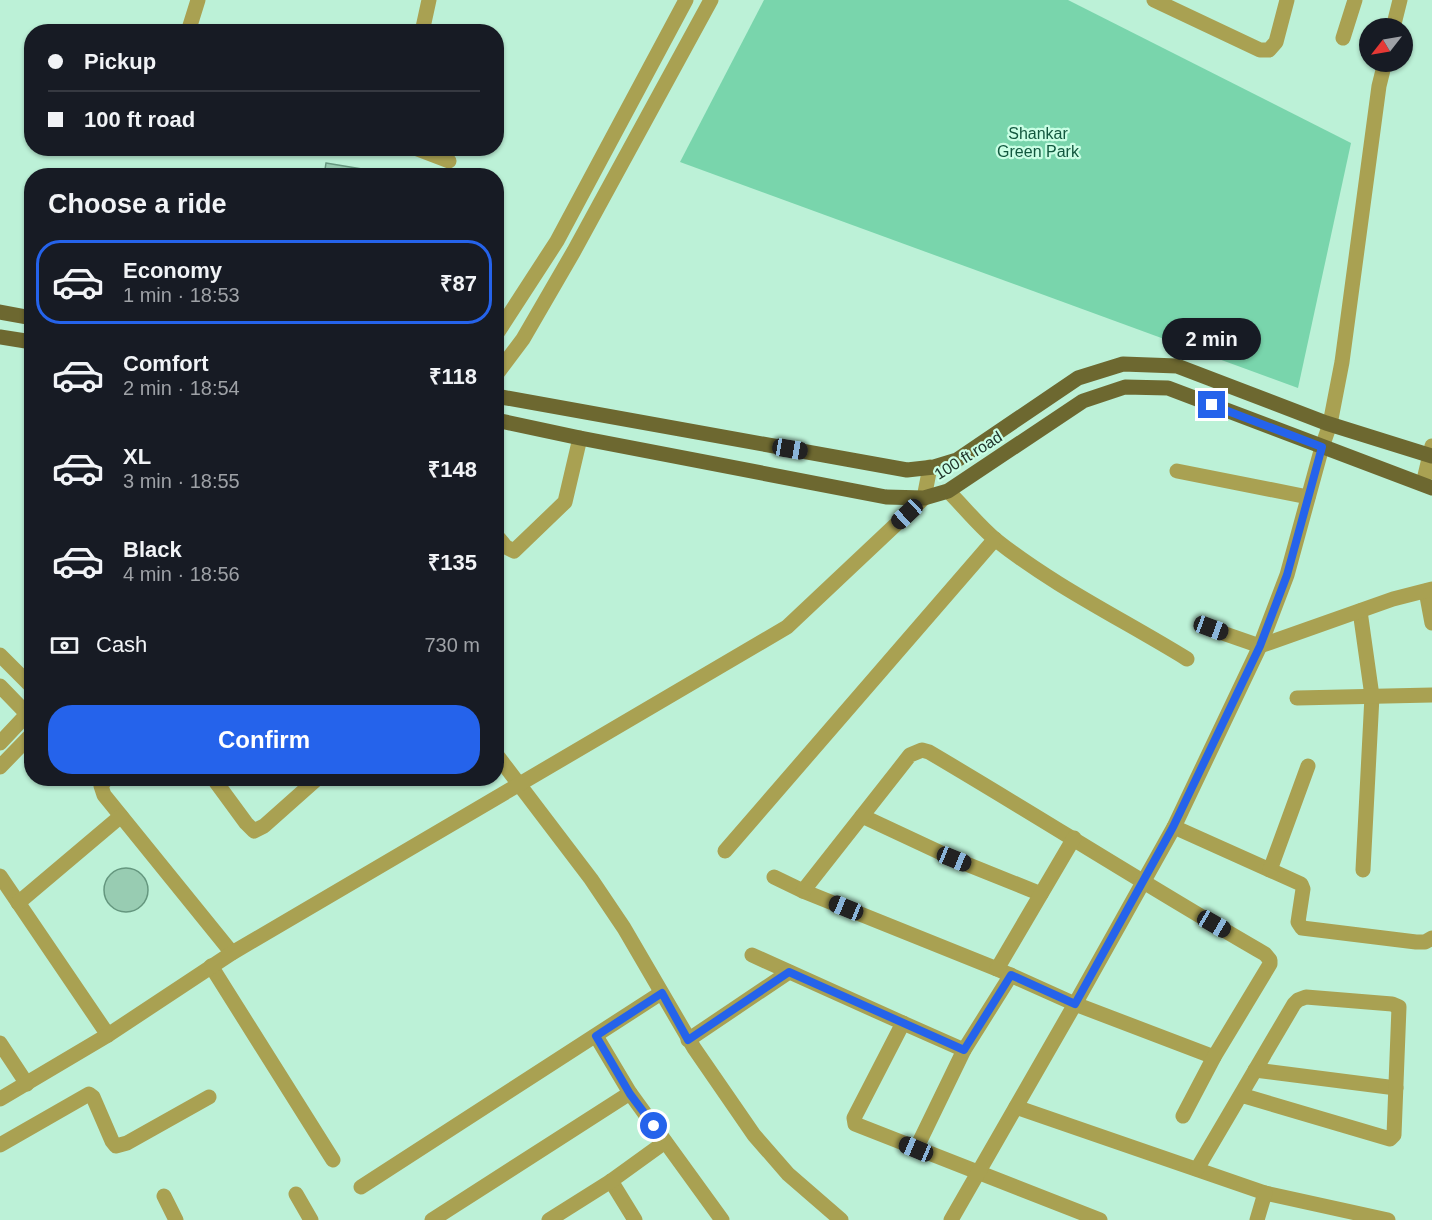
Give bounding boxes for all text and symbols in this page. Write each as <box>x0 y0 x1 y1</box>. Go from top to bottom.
north arrow <box>1359 18 1413 72</box>
map controls <box>1359 18 1413 72</box>
text: Pickup <box>84 49 156 74</box>
text: 100 ft road <box>84 107 195 132</box>
park label: Shankar Green Park <box>997 125 1080 160</box>
text: Choose a ride <box>48 189 227 219</box>
icon: car <box>51 255 105 309</box>
text: Economy <box>123 258 222 283</box>
text: ₹87 <box>440 271 477 296</box>
text: 1 min · 18:53 <box>123 284 240 306</box>
callout: 2 min <box>1162 318 1262 360</box>
text: 2 min <box>1185 328 1238 350</box>
icon: car <box>51 348 105 402</box>
text: Comfort <box>123 351 209 376</box>
text: ₹118 <box>429 364 477 389</box>
text: 2 min · 18:54 <box>123 377 240 399</box>
route end <box>1198 391 1225 418</box>
street label: 100 ft road <box>931 428 1005 483</box>
car <box>771 437 809 461</box>
icon: car <box>51 441 105 495</box>
text: XL <box>123 444 151 469</box>
text: ₹148 <box>428 457 477 482</box>
text: 3 min · 18:55 <box>123 470 240 492</box>
car <box>888 495 926 533</box>
icon: car <box>51 534 105 588</box>
text: Black <box>123 537 182 562</box>
text: ₹135 <box>428 550 477 575</box>
text: 4 min · 18:56 <box>123 563 240 585</box>
car <box>1191 613 1231 643</box>
icon: cash <box>48 629 81 662</box>
text: Cash <box>96 632 147 657</box>
text: 730 m <box>424 634 480 656</box>
button: Confirm <box>48 705 480 774</box>
car <box>934 844 974 874</box>
car <box>826 893 866 923</box>
car <box>1194 907 1234 941</box>
route start <box>640 1112 667 1139</box>
car <box>896 1134 936 1164</box>

